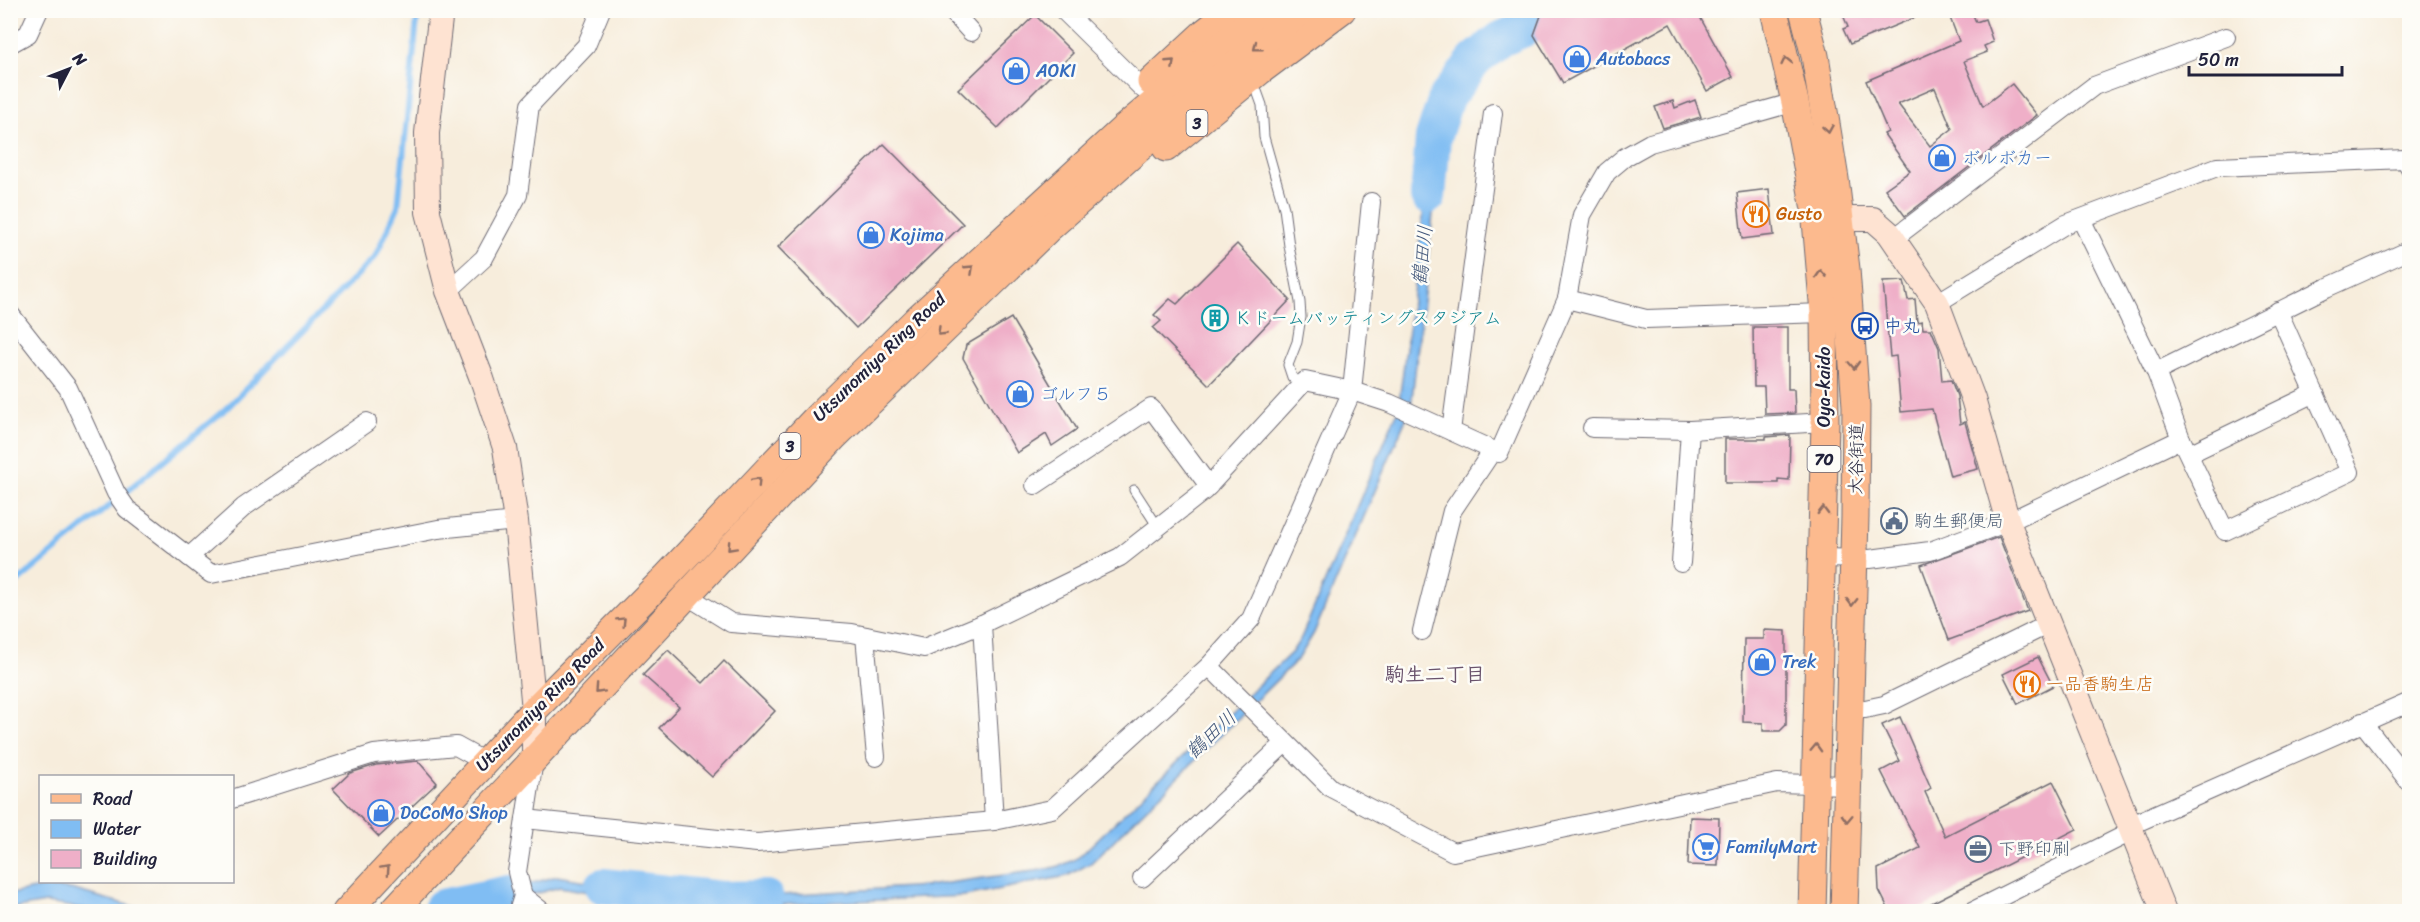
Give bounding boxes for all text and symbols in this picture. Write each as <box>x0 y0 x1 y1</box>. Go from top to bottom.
north arrow <box>39 39 99 99</box>
scale bar <box>2189 39 2342 77</box>
one-way arrow <box>1253 40 1264 51</box>
place label: Autobacs <box>1595 43 1671 75</box>
shop icon: Autobacs <box>1562 44 1592 74</box>
text: 50 m <box>2198 44 2239 76</box>
text: N <box>65 45 95 74</box>
place label: AOKI <box>1035 55 1076 87</box>
shop icon: AOKI <box>1001 56 1031 86</box>
one-way arrow <box>1780 57 1793 67</box>
one-way arrow <box>1165 59 1175 70</box>
road number: 3 <box>1186 110 1208 136</box>
one-way arrow <box>1821 125 1833 134</box>
place label: ボルボカー <box>1962 142 2052 174</box>
shop icon: ボルボカー <box>1927 143 1957 173</box>
place label: Gusto <box>1776 198 1822 230</box>
restaurant icon: Gusto <box>1741 199 1771 229</box>
place label: Kojima <box>890 219 944 251</box>
shop icon: Kojima <box>856 220 886 250</box>
water label: 鶴田川 <box>1402 223 1443 287</box>
one-way arrow <box>962 266 973 277</box>
one-way arrow <box>1815 270 1828 279</box>
street label: Utsunomiya Ring Road <box>804 283 955 430</box>
place label: Ｋドームバッティングスタジアム <box>1234 302 1502 334</box>
building icon: Ｋドームバッティングスタジアム <box>1200 303 1230 333</box>
place label: 中丸 <box>1884 310 1920 342</box>
bus stop icon: 中丸 <box>1850 311 1880 341</box>
one-way arrow <box>937 325 948 336</box>
street label: Oya-kaido <box>1808 347 1840 427</box>
one-way arrow <box>1847 360 1860 369</box>
place label: ゴルフ５ <box>1040 378 1111 410</box>
shop icon: ゴルフ５ <box>1005 379 1035 409</box>
street label: 大谷街道 <box>1839 423 1873 495</box>
road number: 3 <box>780 433 800 459</box>
road number: 70 <box>1808 446 1840 472</box>
one-way arrow <box>750 477 761 487</box>
place label: 駒生郵便局 <box>1914 505 2004 537</box>
public building icon: 駒生郵便局 <box>1879 506 1909 536</box>
one-way arrow <box>1816 507 1829 516</box>
one-way arrow <box>727 540 738 551</box>
one-way arrow <box>1846 597 1859 606</box>
one-way arrow <box>614 618 625 629</box>
street label: Utsunomiya Ring Road <box>467 629 614 780</box>
place label: Trek <box>1782 646 1817 678</box>
shop icon: Trek <box>1747 647 1777 677</box>
district label: 駒生二丁目 <box>1385 657 1485 692</box>
place label: 一品香駒生店 <box>2046 668 2154 700</box>
restaurant icon: 一品香駒生店 <box>2012 669 2042 699</box>
one-way arrow <box>595 683 606 694</box>
water label: 鶴田川 <box>1177 701 1245 768</box>
one-way arrow <box>1810 744 1822 753</box>
legend <box>39 775 234 883</box>
text: Road <box>93 783 133 815</box>
place label: DoCoMo Shop <box>400 797 508 829</box>
shop icon: DoCoMo Shop <box>366 798 396 828</box>
text: Water <box>93 813 142 845</box>
one-way arrow <box>1840 813 1853 822</box>
place label: FamilyMart <box>1726 831 1818 863</box>
supermarket icon: FamilyMart <box>1691 832 1721 862</box>
place label: 下野印刷 <box>1998 833 2070 865</box>
office icon: 下野印刷 <box>1963 834 1993 864</box>
text: Building <box>93 843 157 875</box>
one-way arrow <box>379 865 390 875</box>

